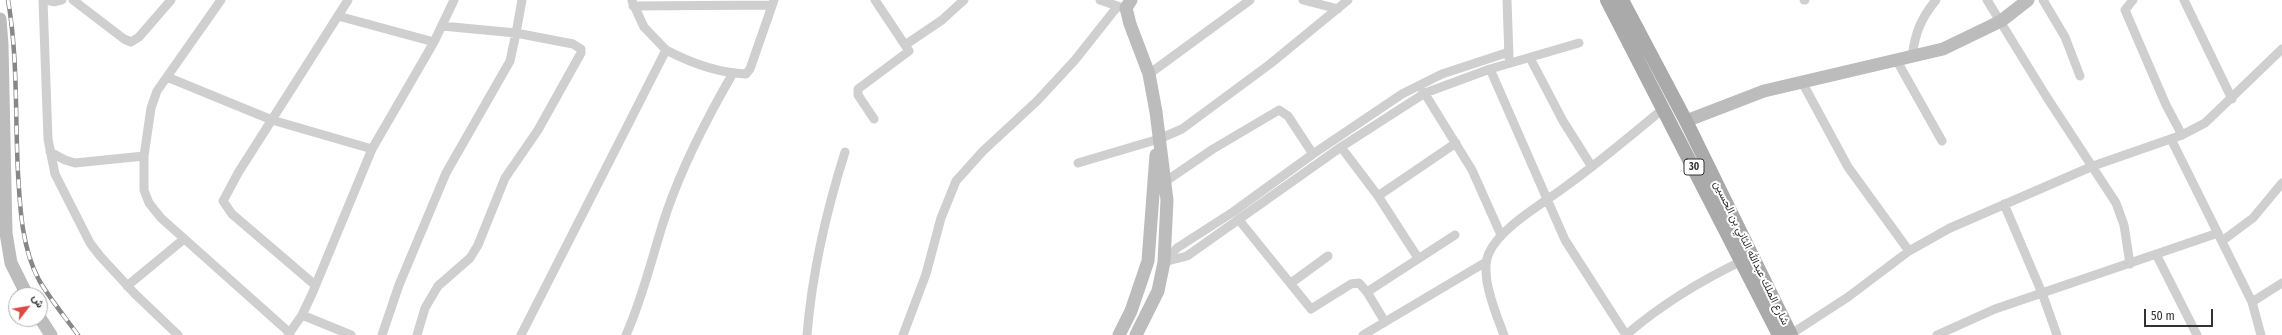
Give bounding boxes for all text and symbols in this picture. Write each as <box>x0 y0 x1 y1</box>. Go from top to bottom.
road number: 30 <box>1684 159 1704 175</box>
street label: شارع الملك عبدالله الثاني بن الحسين <box>1710 179 1792 327</box>
north arrow <box>8 287 48 327</box>
text: ش <box>29 292 47 310</box>
scale bar <box>2146 301 2215 327</box>
text: 50 m <box>2151 309 2175 323</box>

